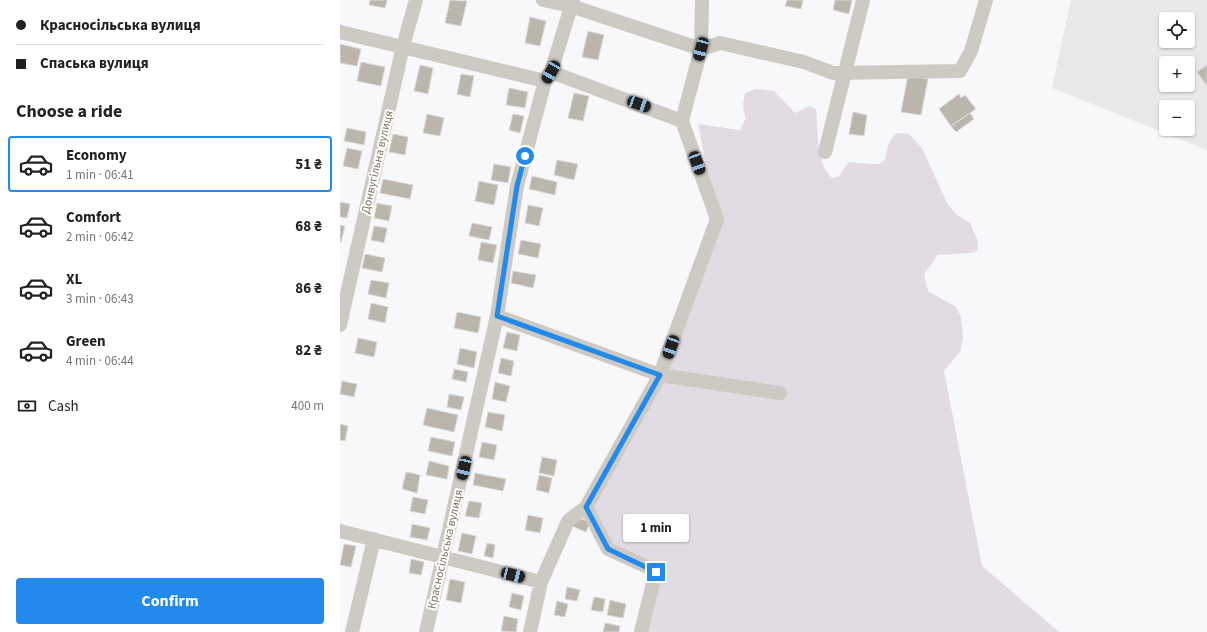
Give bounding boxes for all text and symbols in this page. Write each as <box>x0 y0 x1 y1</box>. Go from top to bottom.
map controls <box>1159 12 1195 136</box>
button: locate <box>1159 12 1195 48</box>
text: Красносільська вулиця <box>40 15 201 36</box>
car <box>692 36 710 62</box>
text: Спаська вулиця <box>40 53 149 74</box>
button: + <box>1159 56 1195 92</box>
car <box>540 59 562 85</box>
car <box>626 94 652 114</box>
text: Choose a ride <box>16 99 122 124</box>
button: − <box>1159 100 1195 136</box>
street label: Донвугільна вулиця <box>357 109 398 215</box>
text: Economy <box>66 145 127 166</box>
icon: car <box>18 146 54 182</box>
route start <box>516 147 534 165</box>
car <box>687 150 707 176</box>
text: 51 ₴ <box>295 154 322 175</box>
text: 1 min · 06:41 <box>66 166 134 184</box>
text: Comfort <box>66 207 121 228</box>
icon: car <box>18 208 54 244</box>
text: 68 ₴ <box>295 216 322 237</box>
text: 2 min · 06:42 <box>66 228 134 246</box>
text: XL <box>66 269 82 290</box>
icon: car <box>18 270 54 306</box>
text: 86 ₴ <box>295 278 322 299</box>
text: 3 min · 06:43 <box>66 290 134 308</box>
text: Green <box>66 331 106 352</box>
icon: car <box>18 332 54 368</box>
car <box>661 334 681 360</box>
text: 82 ₴ <box>295 340 322 361</box>
text: 4 min · 06:44 <box>66 352 134 370</box>
icon: cash <box>16 395 38 417</box>
text: Cash <box>48 396 79 417</box>
text: 400 m <box>291 397 324 415</box>
car <box>455 455 473 481</box>
street label: Красносільська вулиця <box>423 488 468 611</box>
callout: 1 min <box>623 514 689 542</box>
text: 1 min <box>640 519 672 537</box>
route end <box>647 563 665 581</box>
car <box>500 566 526 584</box>
button: Confirm <box>16 578 324 624</box>

